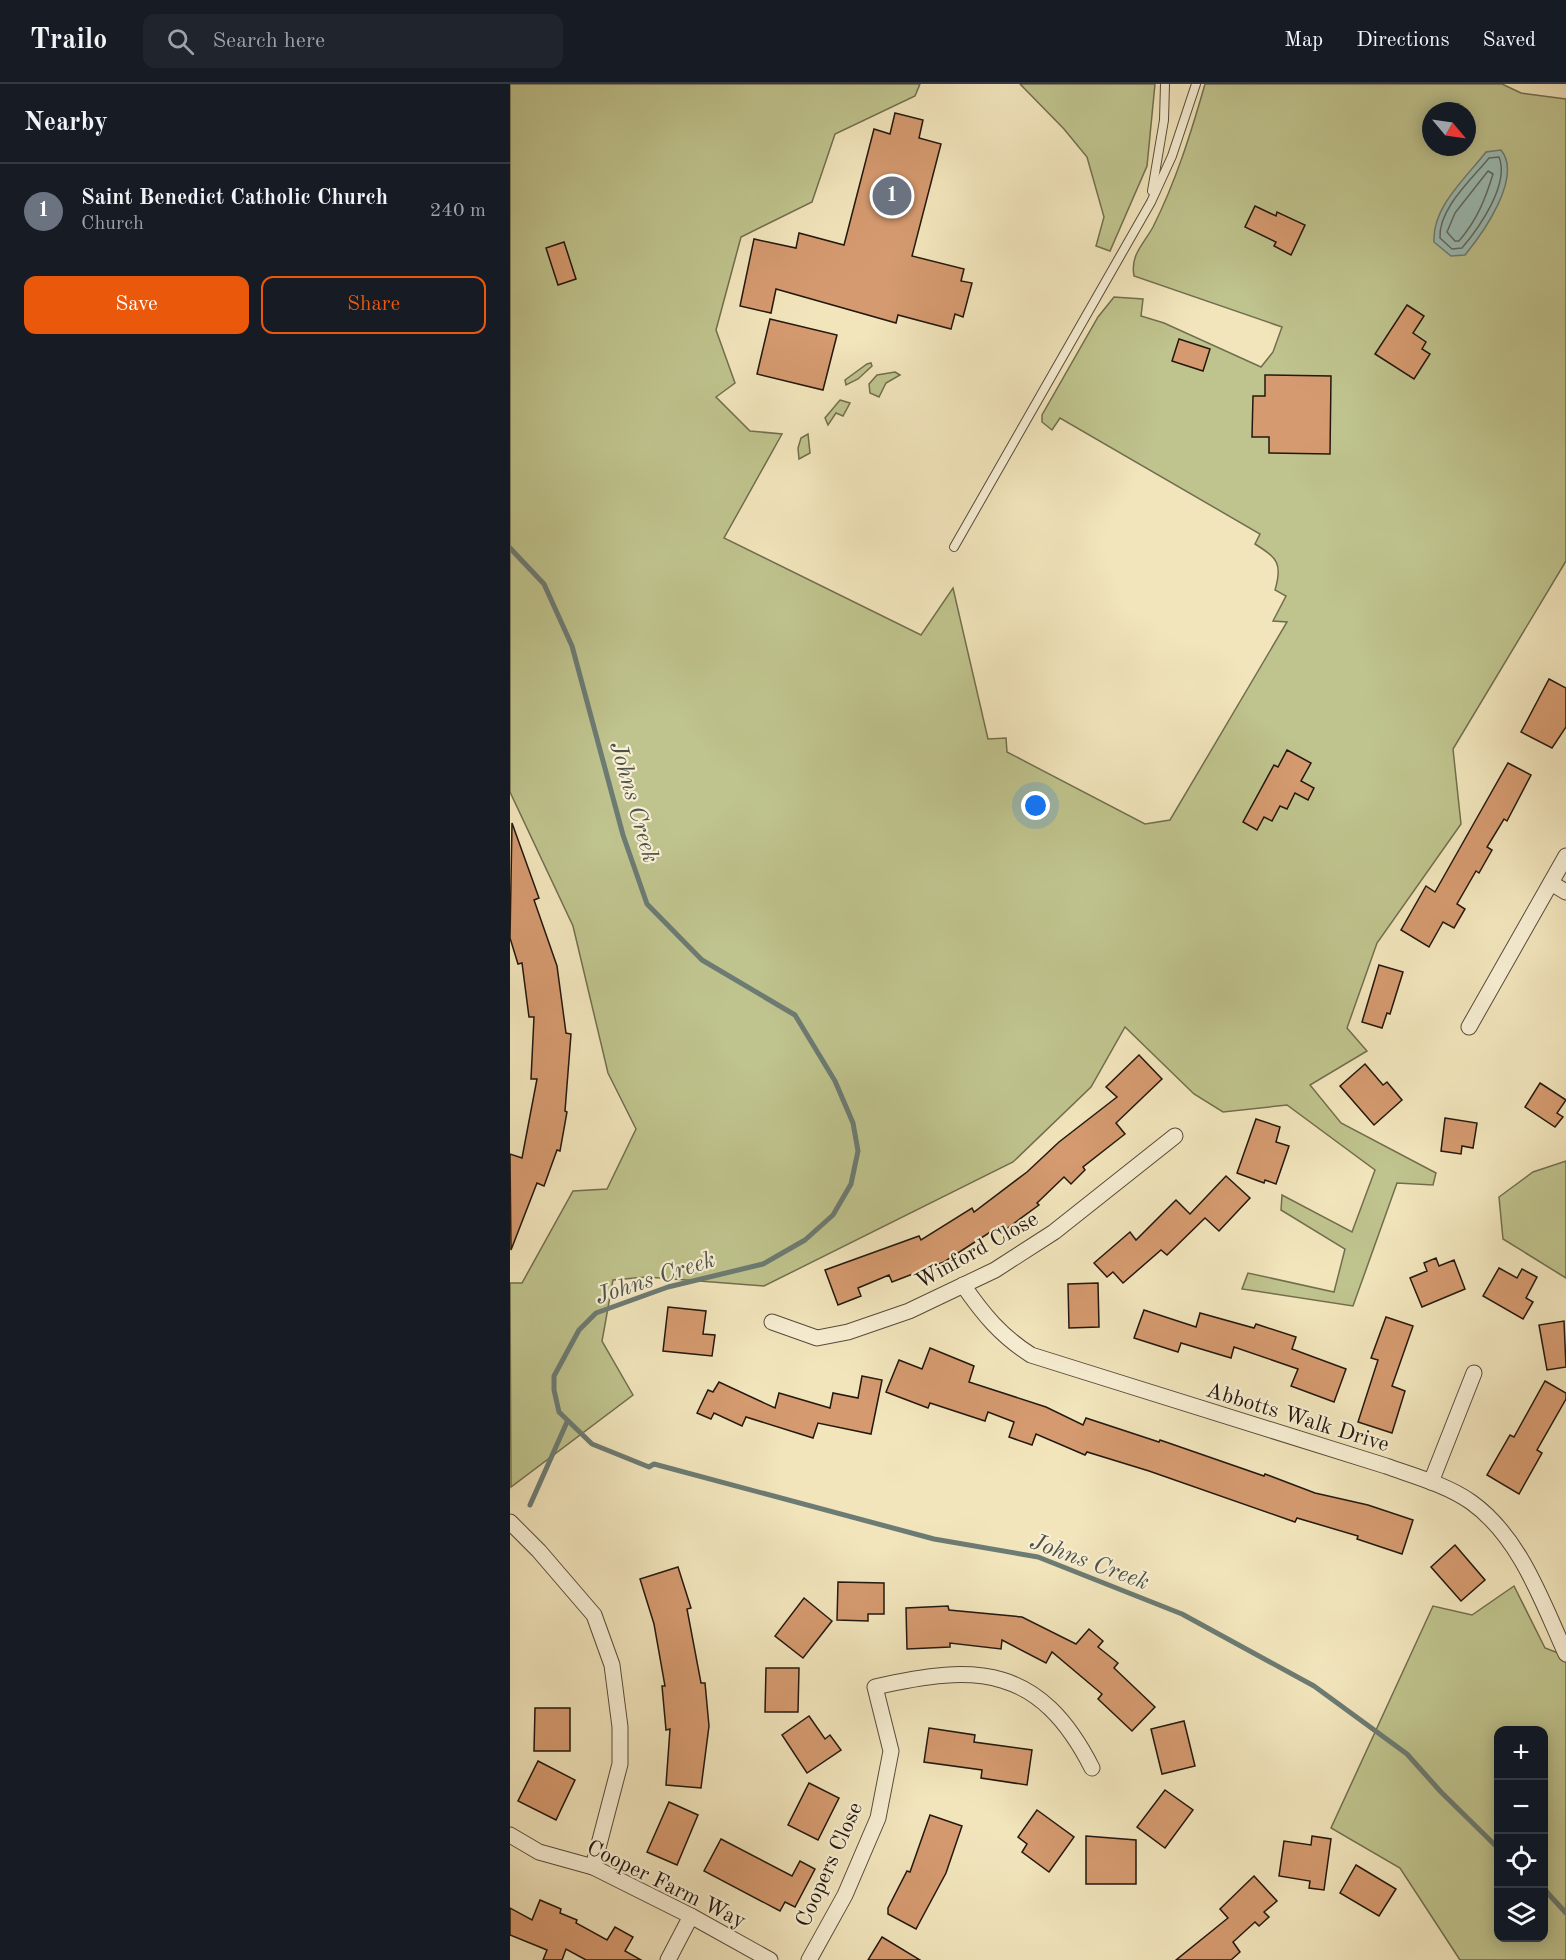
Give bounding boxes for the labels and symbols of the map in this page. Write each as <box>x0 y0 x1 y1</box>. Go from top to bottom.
north arrow <box>1422 102 1476 156</box>
pin: 1 <box>872 174 911 218</box>
water label: Johns Creek <box>604 739 662 866</box>
your location <box>1021 791 1050 820</box>
street label: Winford Close <box>912 1208 1042 1293</box>
water label: Johns Creek <box>593 1248 719 1310</box>
street label: Abbotts Walk Drive <box>1203 1380 1392 1456</box>
water label: Johns Creek <box>1027 1530 1152 1595</box>
street label: Coopers Close <box>793 1799 867 1931</box>
street label: Cooper Farm Way <box>583 1837 750 1933</box>

